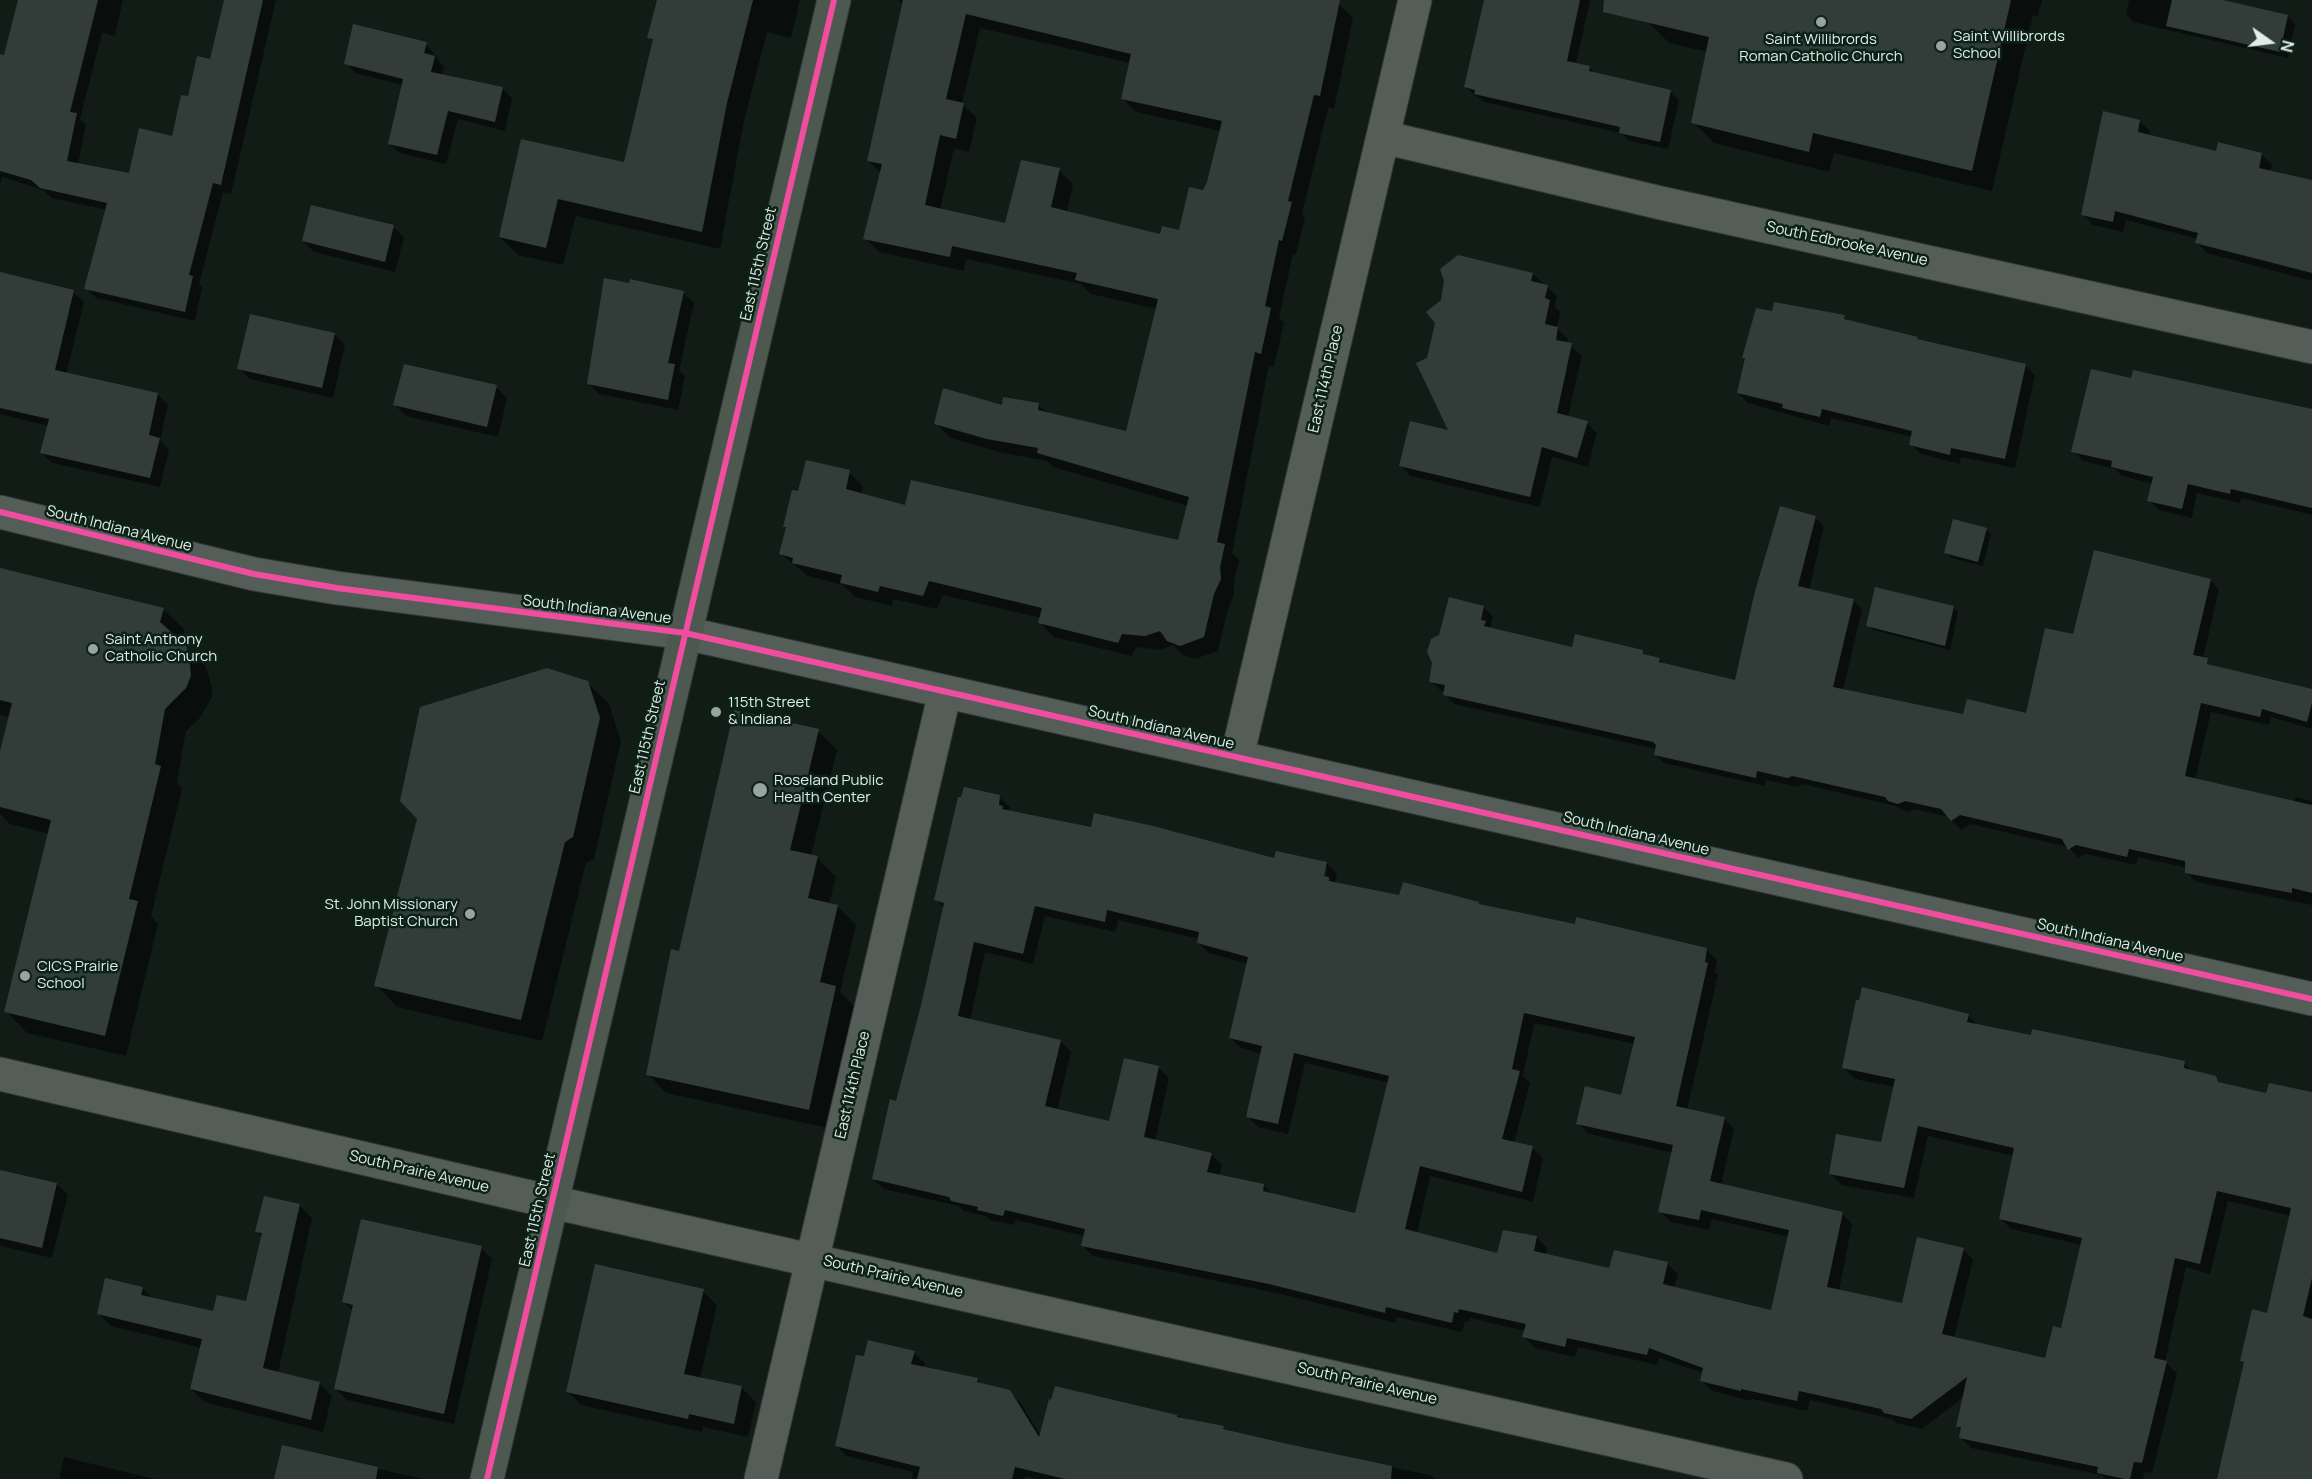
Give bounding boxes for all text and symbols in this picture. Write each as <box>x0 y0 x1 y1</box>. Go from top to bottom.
north arrow <box>2240 12 2300 72</box>
marker: Saint Willibrords Roman Catholic Church <box>1814 15 1828 29</box>
place label: Saint Willibrords School <box>1953 28 2065 63</box>
place label: Saint Willibrords Roman Catholic Church <box>1739 31 1903 66</box>
text: N <box>2275 38 2300 55</box>
marker: Saint Willibrords School <box>1934 39 1948 53</box>
street label: East 115th Street <box>737 205 781 323</box>
street label: South Edbrooke Avenue <box>1765 218 1929 270</box>
street label: East 114th Place <box>1305 323 1347 435</box>
street label: South Indiana Avenue <box>44 502 194 556</box>
street label: South Indiana Avenue <box>522 592 672 628</box>
place label: Saint Anthony Catholic Church <box>105 631 217 666</box>
marker: Saint Anthony Catholic Church <box>86 642 100 656</box>
street label: East 115th Street <box>626 678 670 796</box>
place label: 115th Street & Indiana <box>728 694 810 729</box>
street label: South Indiana Avenue <box>1086 702 1236 754</box>
marker: 115th Street & Indiana <box>709 705 723 719</box>
place label: Roseland Public Health Center <box>774 772 884 807</box>
marker: Roseland Public Health Center <box>751 781 769 799</box>
street label: South Indiana Avenue <box>1561 808 1711 860</box>
place label: St. John Missionary Baptist Church <box>325 896 458 931</box>
marker: St. John Missionary Baptist Church <box>463 907 477 921</box>
street label: South Indiana Avenue <box>2035 915 2185 967</box>
place label: CICS Prairie School <box>37 958 118 993</box>
marker: CICS Prairie School <box>18 969 32 983</box>
street label: East 114th Place <box>832 1029 874 1141</box>
street label: South Prairie Avenue <box>347 1147 491 1197</box>
street label: East 115th Street <box>516 1151 560 1269</box>
street label: South Prairie Avenue <box>821 1252 965 1302</box>
street label: South Prairie Avenue <box>1295 1359 1439 1409</box>

